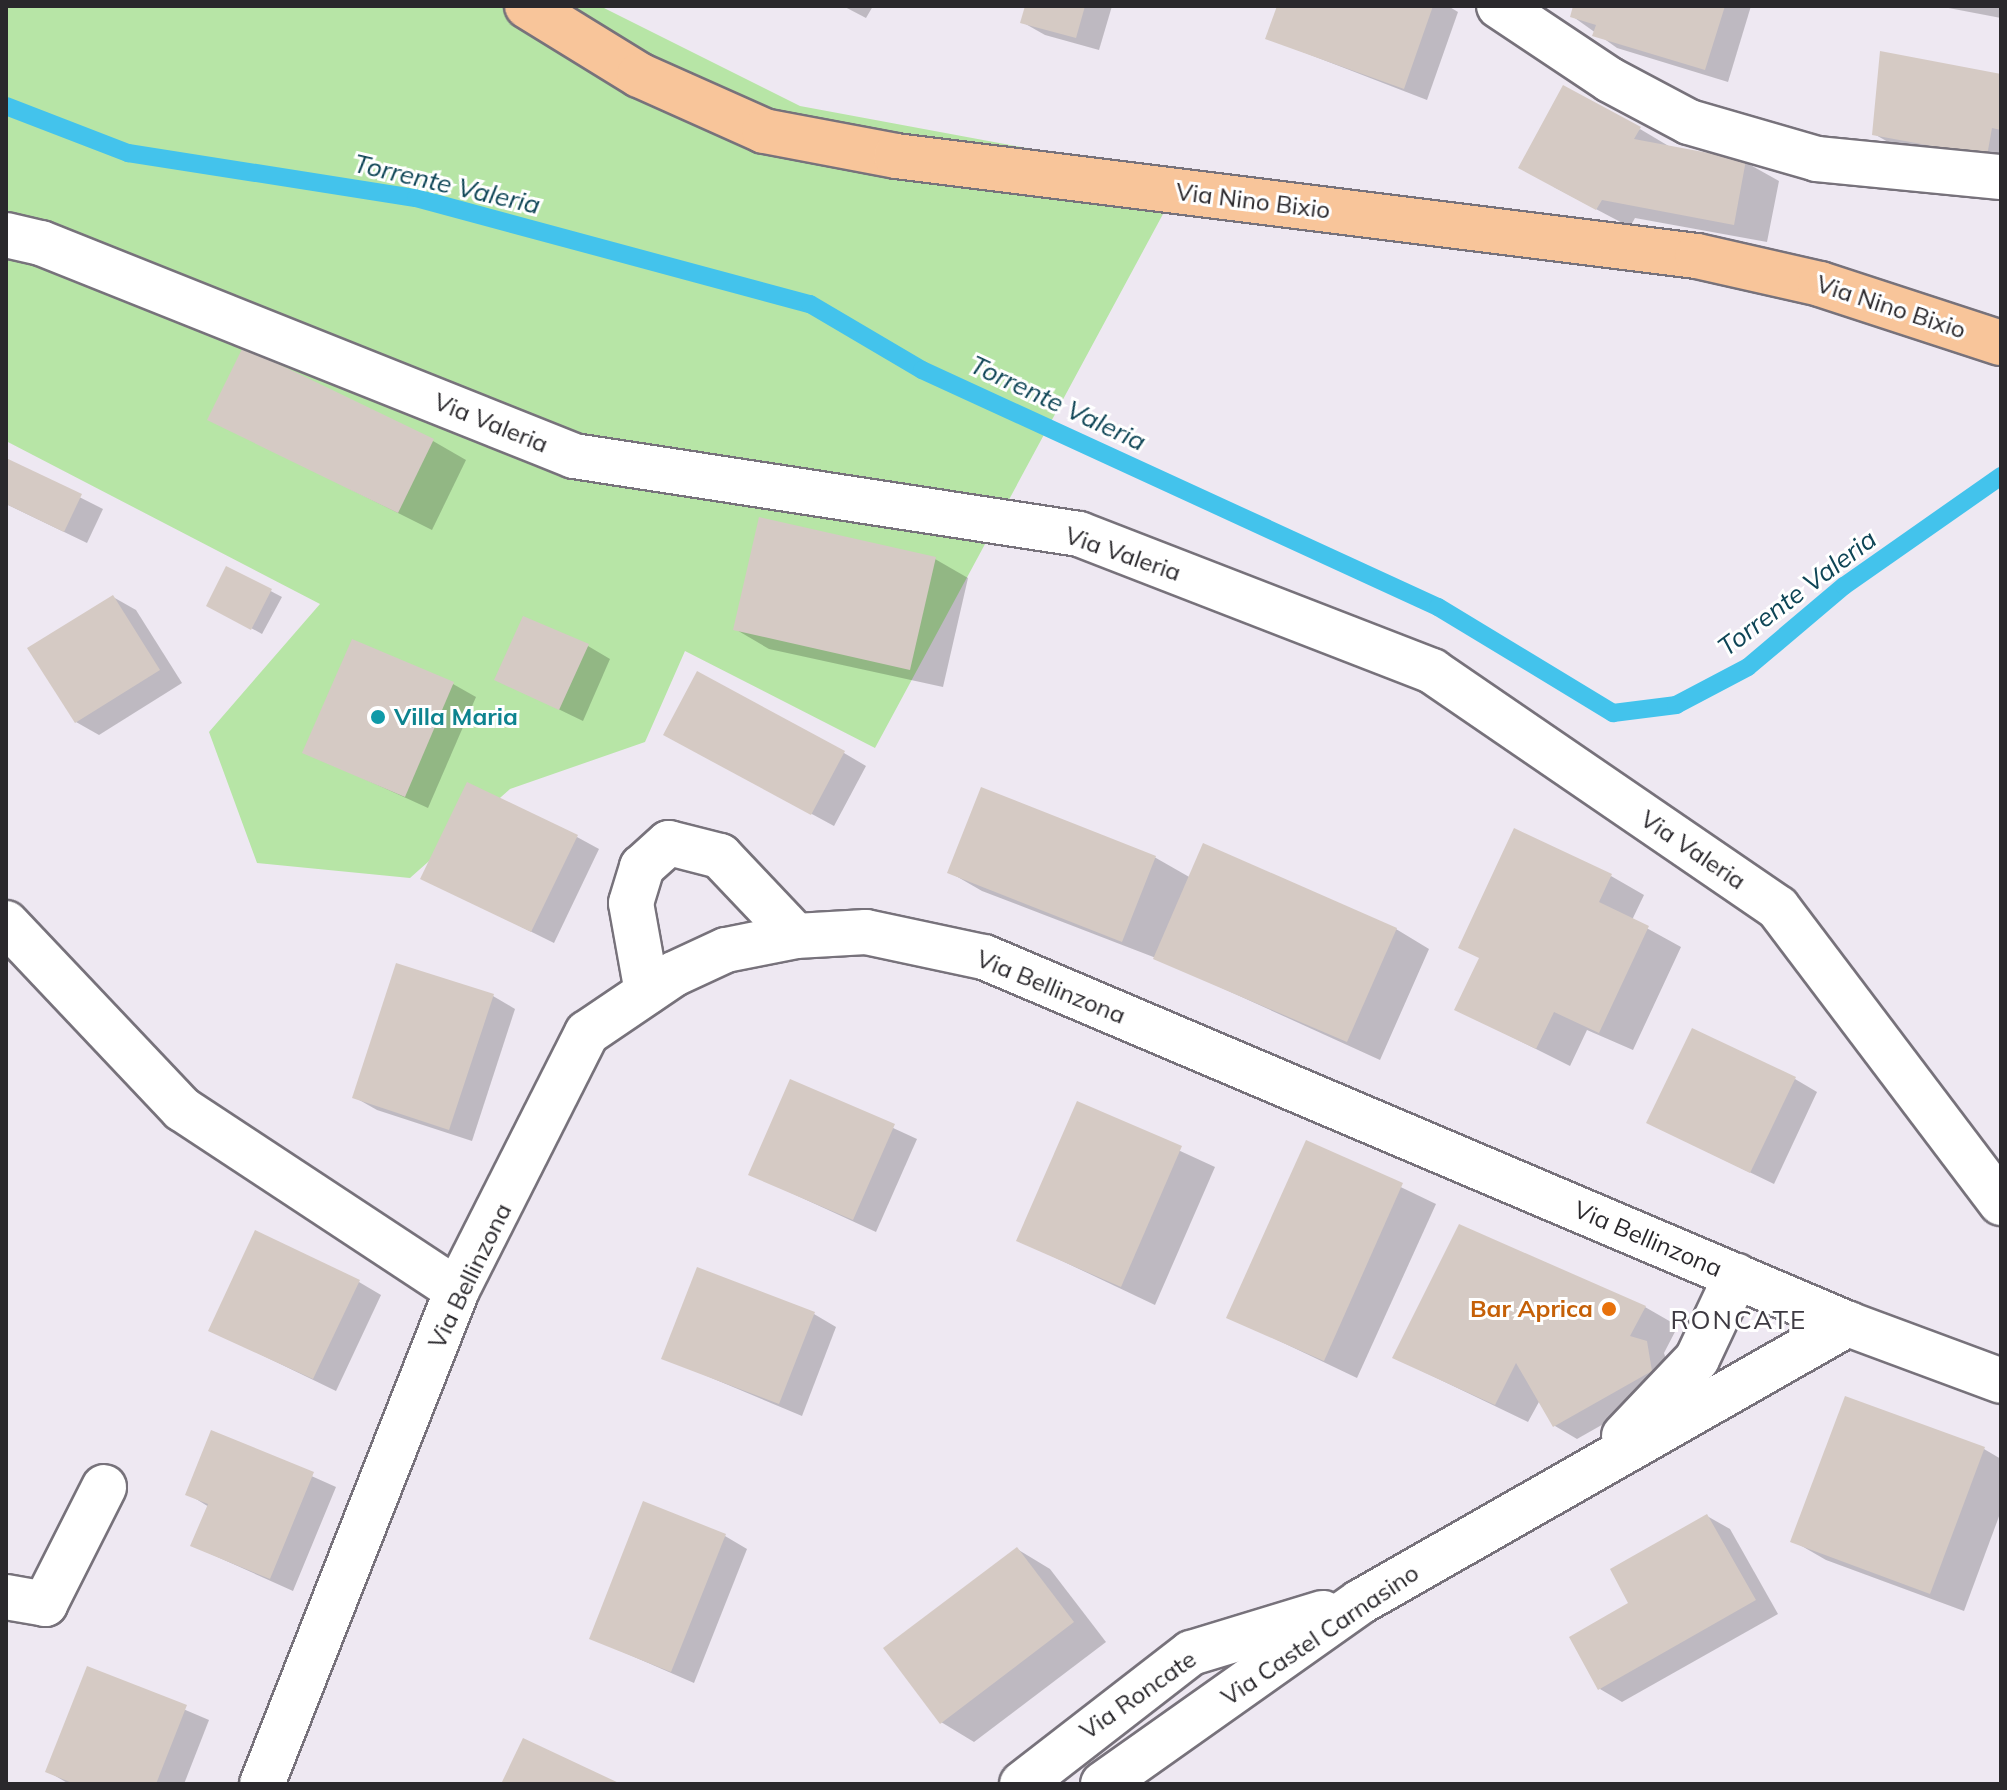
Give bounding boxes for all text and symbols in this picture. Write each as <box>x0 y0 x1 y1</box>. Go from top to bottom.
water label: Torrente Valeria <box>351 147 543 221</box>
street label: Via Nino Bixio <box>1174 177 1332 225</box>
street label: Via Nino Bixio <box>1813 269 1969 345</box>
water label: Torrente Valeria <box>965 349 1151 457</box>
street label: Via Valeria <box>430 387 552 459</box>
street label: Via Valeria <box>1061 521 1185 587</box>
water label: Torrente Valeria <box>1712 523 1882 663</box>
place label: Villa Maria <box>394 703 518 731</box>
marker: Villa Maria <box>369 708 387 726</box>
street label: Via Valeria <box>1635 804 1751 896</box>
street label: Via Bellinzona <box>972 944 1130 1030</box>
street label: Via Bellinzona <box>1570 1195 1726 1283</box>
street label: Via Bellinzona <box>422 1199 518 1353</box>
place label: Bar Aprica <box>1470 1295 1593 1323</box>
marker: Bar Aprica <box>1600 1300 1618 1318</box>
district label: RONCATE <box>1671 1304 1807 1336</box>
street label: Via Castel Carnasino <box>1216 1558 1424 1712</box>
street label: Via Roncate <box>1075 1645 1201 1745</box>

